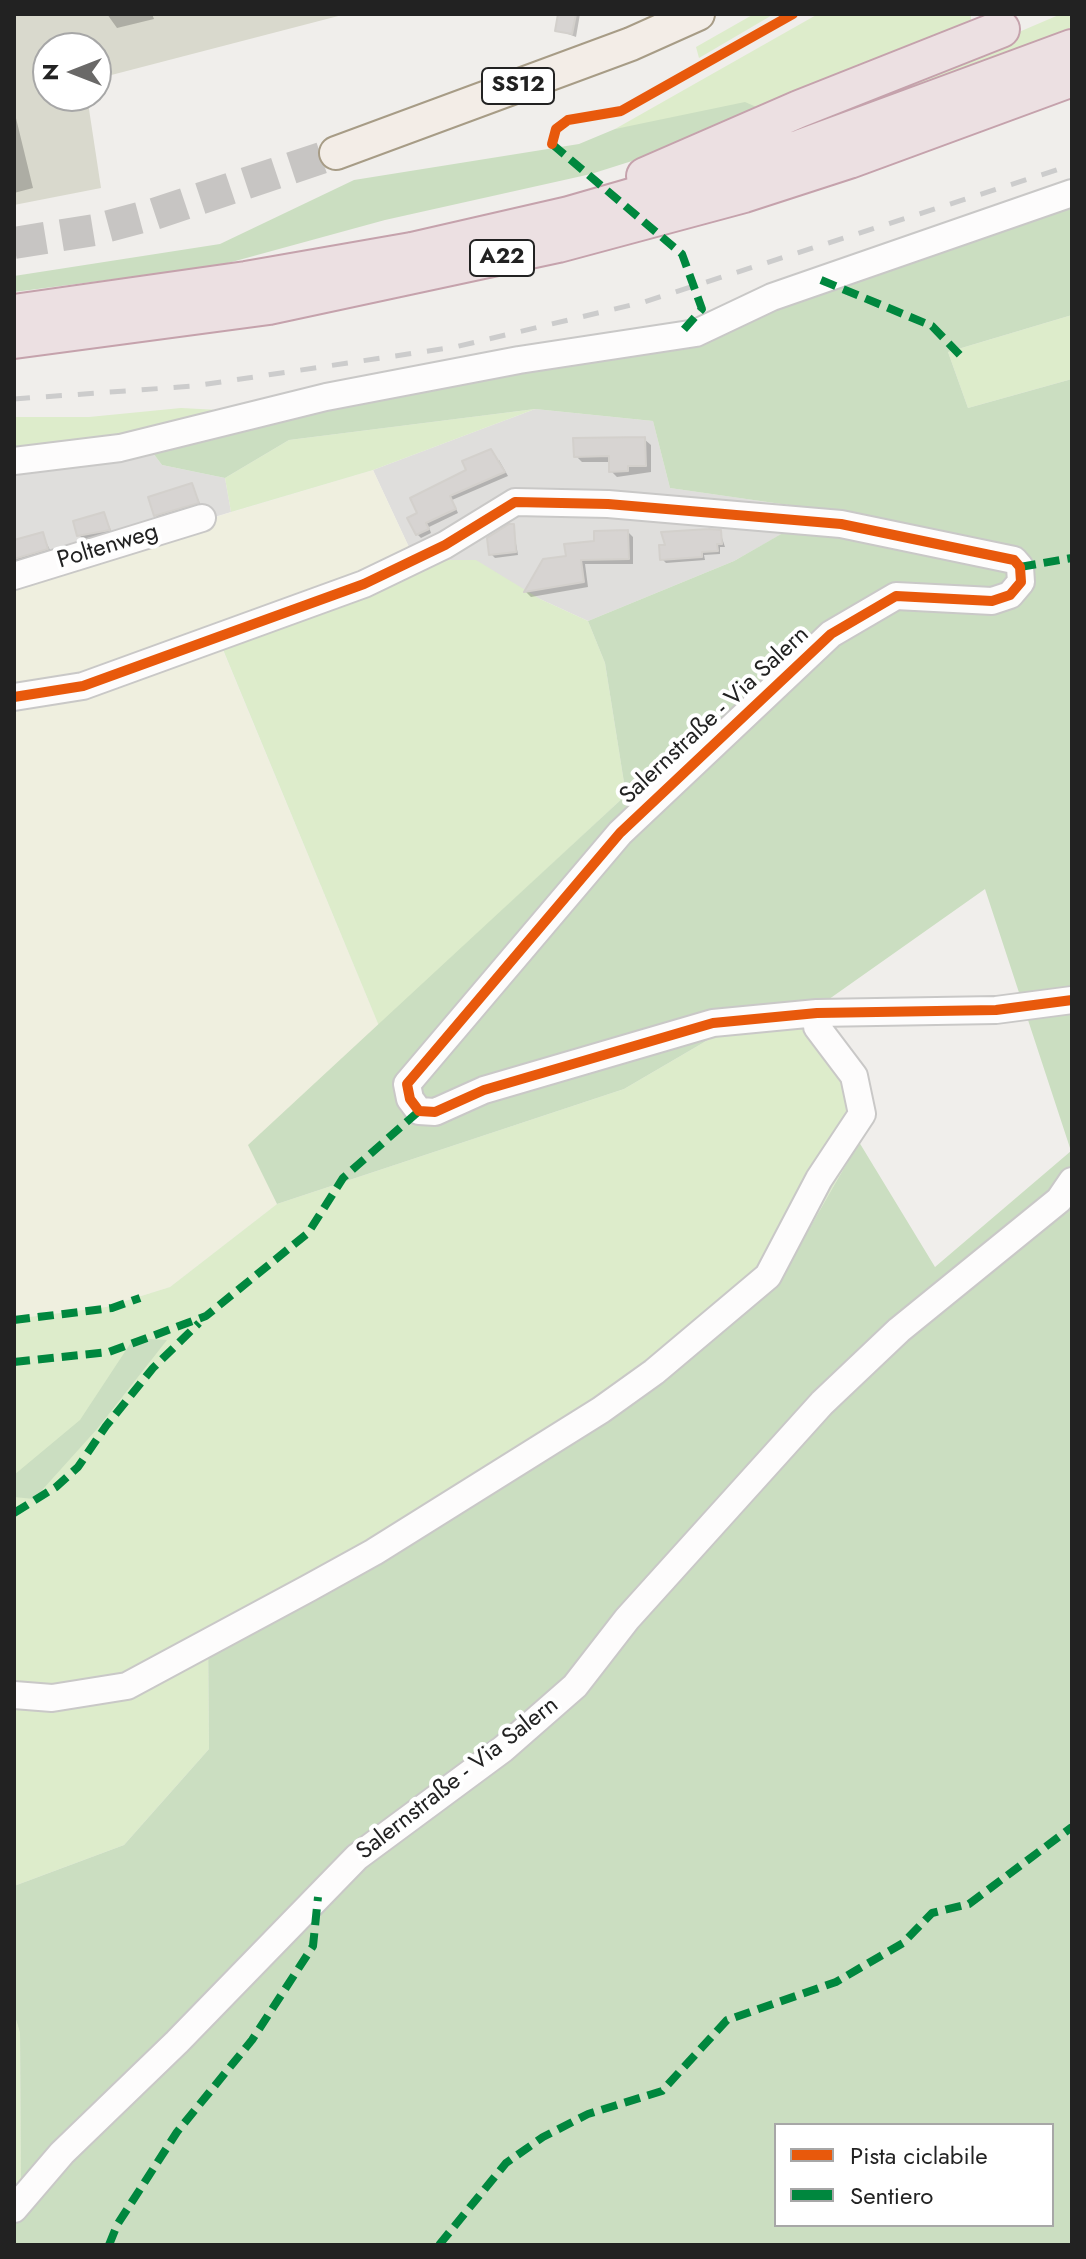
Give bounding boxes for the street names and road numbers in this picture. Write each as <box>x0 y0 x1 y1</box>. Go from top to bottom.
road number: SS12 <box>482 68 554 104</box>
road number: A22 <box>470 240 534 276</box>
street label: Poltenweg <box>54 518 162 576</box>
street label: Salernstraße - Via Salern <box>614 621 816 811</box>
street label: Salernstraße - Via Salern <box>351 1691 565 1867</box>

